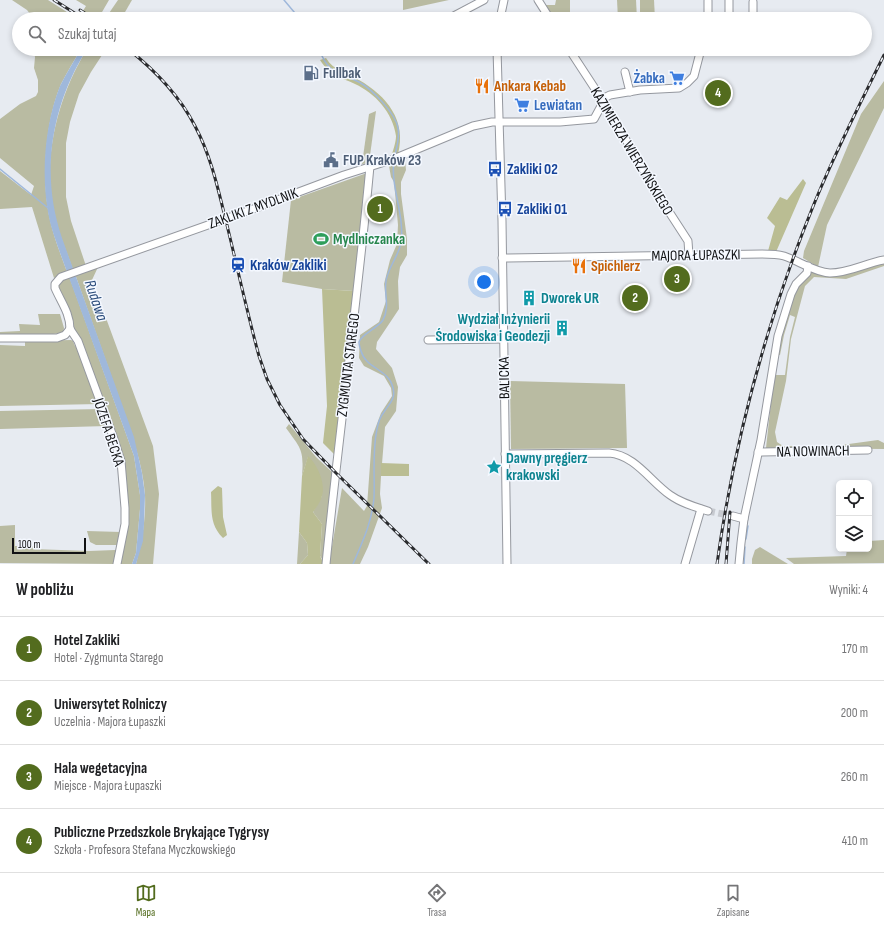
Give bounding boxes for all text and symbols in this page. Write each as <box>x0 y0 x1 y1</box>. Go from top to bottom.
search box <box>12 12 872 56</box>
icon: search <box>26 23 48 45</box>
text: Szukaj tutaj <box>58 25 116 44</box>
fuel station icon: Fullbak <box>302 64 320 82</box>
place label: Fullbak <box>323 64 361 83</box>
place label: Żabka <box>633 69 665 88</box>
supermarket icon: Żabka <box>668 69 686 87</box>
restaurant icon: Ankara Kebab <box>473 77 491 95</box>
place label: Ankara Kebab <box>493 77 566 96</box>
pin: 4 <box>705 78 731 108</box>
street label: KAZIMIERZA WIERZYŃSKIEGO <box>586 84 677 219</box>
supermarket icon: Lewiatan <box>513 96 531 114</box>
place label: Lewiatan <box>534 96 582 115</box>
public building icon: FUP Kraków 23 <box>322 151 340 169</box>
place label: FUP Kraków 23 <box>343 151 421 170</box>
bus stop icon: Zakliki 02 <box>486 160 504 178</box>
place label: Zakliki 02 <box>507 160 558 179</box>
street label: ZAKLIKI Z MYDLNIK <box>206 183 301 234</box>
pin: 1 <box>367 194 393 224</box>
bus stop icon: Zakliki 01 <box>496 200 514 218</box>
place label: Zakliki 01 <box>517 200 567 219</box>
sports icon: Mydlniczanka <box>312 230 330 248</box>
place label: Mydlniczanka <box>333 230 405 249</box>
street label: MAJORA ŁUPASZKI <box>651 245 741 266</box>
station icon: Kraków Zakliki <box>229 256 247 274</box>
place label: Kraków Zakliki <box>250 256 326 275</box>
restaurant icon: Spichlerz <box>570 257 588 275</box>
place label: Spichlerz <box>591 257 641 276</box>
pin: 3 <box>664 264 690 294</box>
your location <box>474 272 494 292</box>
water label: Rudawa <box>80 277 112 324</box>
pin: 2 <box>622 283 648 313</box>
building icon: Dworek UR <box>520 289 538 307</box>
place label: Dworek UR <box>541 289 600 308</box>
place label: Wydział Inżynierii Środowiska i Geodezji <box>436 310 550 346</box>
street label: ZYGMUNTA STAREGO <box>333 312 364 418</box>
building icon: Wydział Inżynierii Środowiska i Geodezji <box>553 319 571 337</box>
street label: BALICKA <box>495 356 514 399</box>
street label: JÓZEFA BECKA <box>88 395 129 469</box>
street label: NA NOWINACH <box>776 441 850 462</box>
place label: Dawny pręgierz krakowski <box>506 449 588 485</box>
place icon: Dawny pręgierz krakowski <box>485 458 503 476</box>
map controls <box>836 480 872 552</box>
button: locate <box>836 480 872 516</box>
button: layers <box>836 516 872 552</box>
scale bar <box>12 536 86 555</box>
text: 100 m <box>18 538 40 551</box>
text: W pobliżu <box>16 580 74 600</box>
text: Wyniki: 4 <box>829 582 868 598</box>
text: Hotel Zakliki <box>54 631 120 650</box>
text: 1 <box>26 641 32 657</box>
text: 170 m <box>842 641 868 657</box>
text: Hotel · Zygmunta Starego <box>54 650 163 666</box>
text: Uniwersytet Rolniczy <box>54 695 167 714</box>
text: 2 <box>26 705 32 721</box>
text: 200 m <box>841 705 868 721</box>
text: Uczelnia · Majora Łupaszki <box>54 714 166 730</box>
text: Hala wegetacyjna <box>54 759 147 778</box>
text: 3 <box>26 769 32 785</box>
text: 260 m <box>841 769 868 785</box>
text: Miejsce · Majora Łupaszki <box>54 778 162 794</box>
text: Publiczne Przedszkole Brykające Tygrysy <box>54 823 269 842</box>
text: 4 <box>26 833 32 849</box>
text: 410 m <box>842 833 868 849</box>
text: Szkoła · Profesora Stefana Myczkowskiego <box>54 842 236 858</box>
tab: Mapa <box>135 882 157 919</box>
tab: Trasa <box>426 882 448 919</box>
tab: Zapisane <box>717 882 749 919</box>

